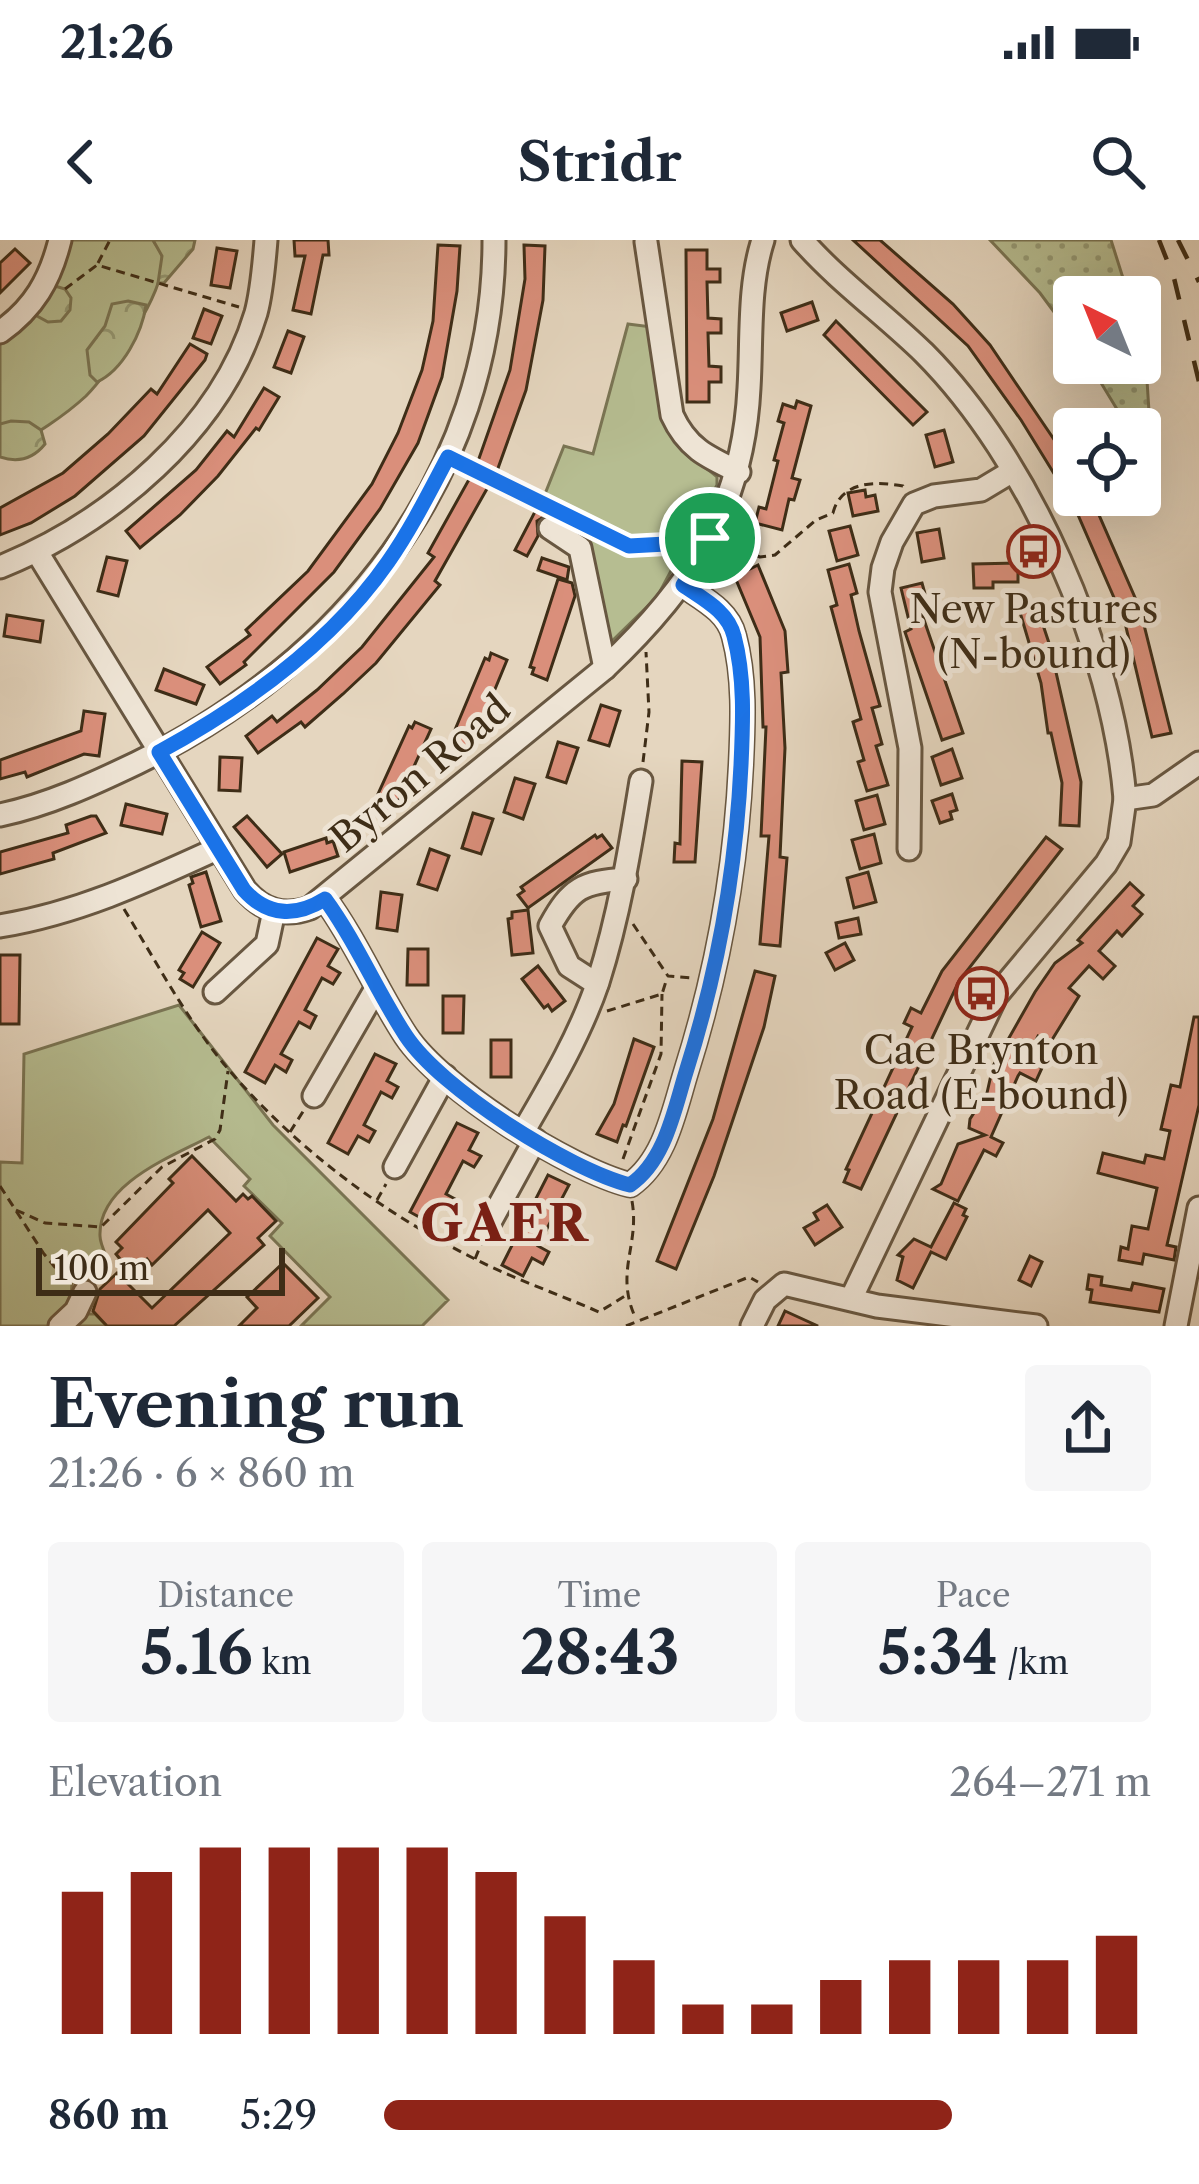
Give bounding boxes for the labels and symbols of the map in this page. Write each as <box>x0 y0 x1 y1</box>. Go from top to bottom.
north arrow <box>1053 276 1161 384</box>
pin <box>659 487 761 589</box>
bus stop icon: New Pastures (N-bound) <box>1006 524 1062 580</box>
place label: New Pastures (N-bound) <box>910 585 1158 678</box>
street label: Byron Road <box>320 684 520 862</box>
bus stop icon: Cae Brynton Road (E-bound) <box>953 965 1009 1021</box>
place label: Cae Brynton Road (E-bound) <box>834 1026 1128 1119</box>
district label: GAER <box>420 1192 590 1254</box>
scale bar <box>36 1242 285 1295</box>

